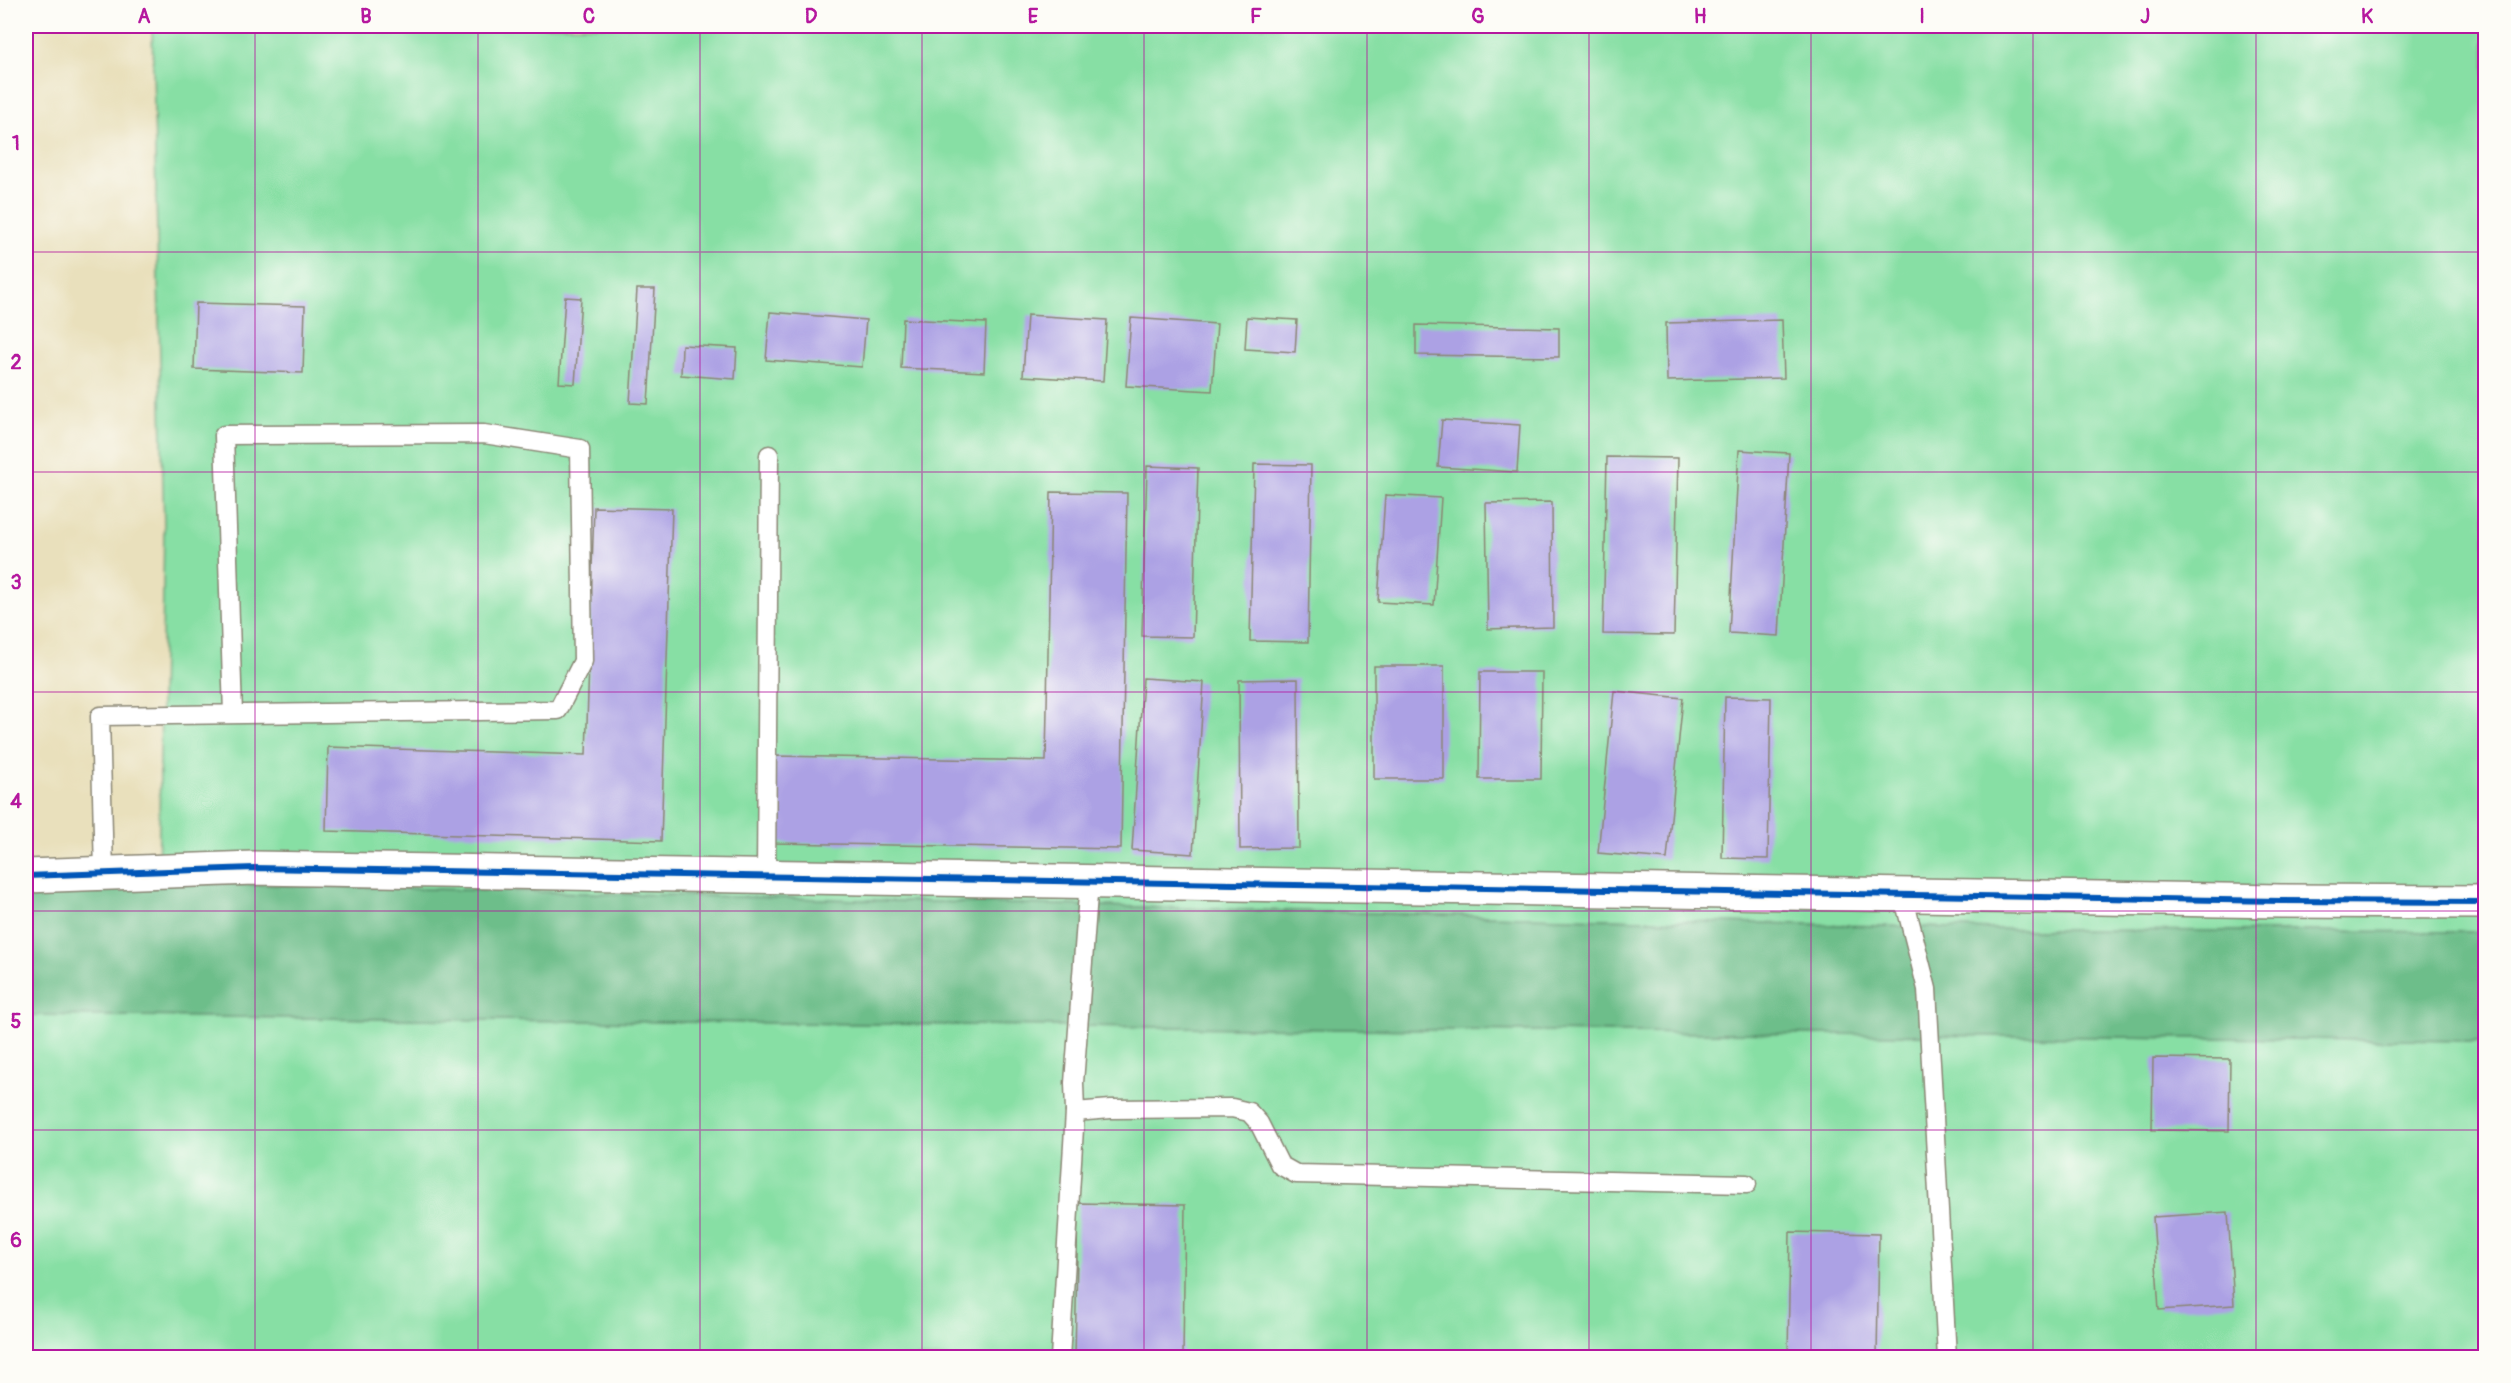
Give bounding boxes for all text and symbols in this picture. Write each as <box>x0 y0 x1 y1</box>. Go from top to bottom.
text: A <box>138 4 151 29</box>
text: B <box>360 4 372 29</box>
text: C <box>583 4 595 29</box>
text: D <box>805 4 818 29</box>
text: E <box>1028 4 1039 29</box>
text: F <box>1250 4 1262 29</box>
text: G <box>1471 4 1485 29</box>
text: H <box>1694 4 1707 29</box>
text: I <box>1919 4 1925 29</box>
text: J <box>2140 4 2150 29</box>
text: K <box>2361 4 2373 29</box>
text: 1 <box>12 131 20 156</box>
text: 2 <box>10 350 22 375</box>
text: 3 <box>10 570 22 595</box>
text: 4 <box>10 789 22 814</box>
text: 5 <box>11 1009 22 1034</box>
text: 6 <box>10 1228 22 1253</box>

